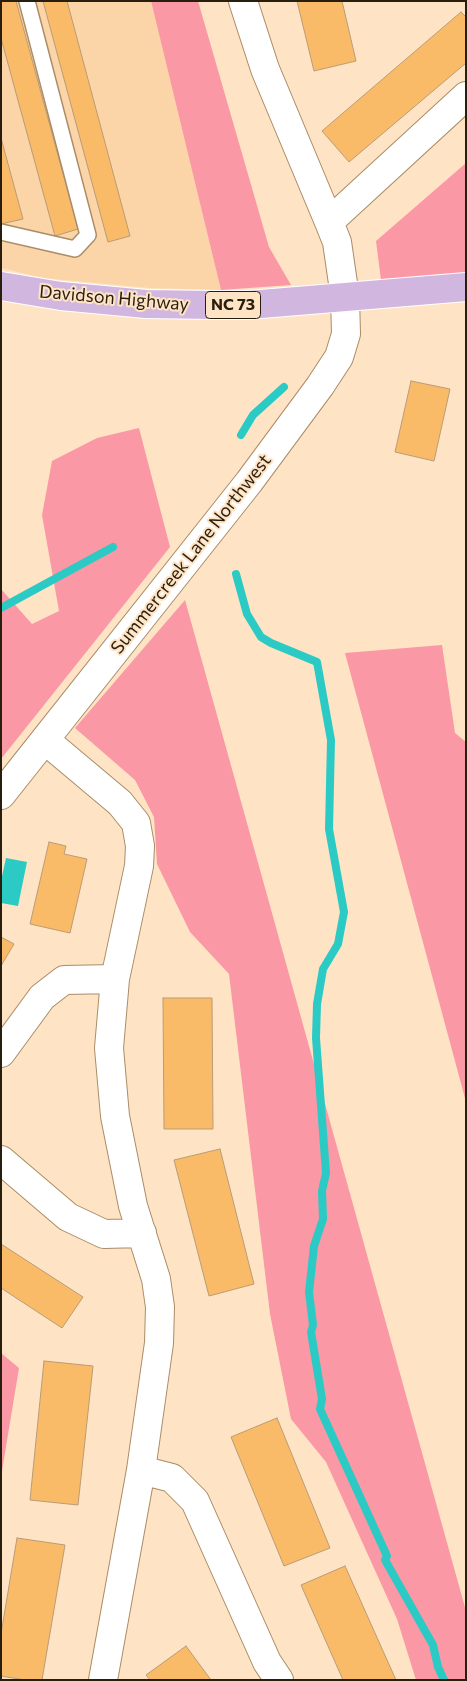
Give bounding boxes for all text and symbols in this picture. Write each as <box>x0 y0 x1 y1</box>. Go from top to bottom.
street label: Davidson Highway <box>38 281 190 315</box>
road number: NC 73 <box>206 292 260 318</box>
street label: Summercreek Lane Northwest <box>106 450 276 658</box>

